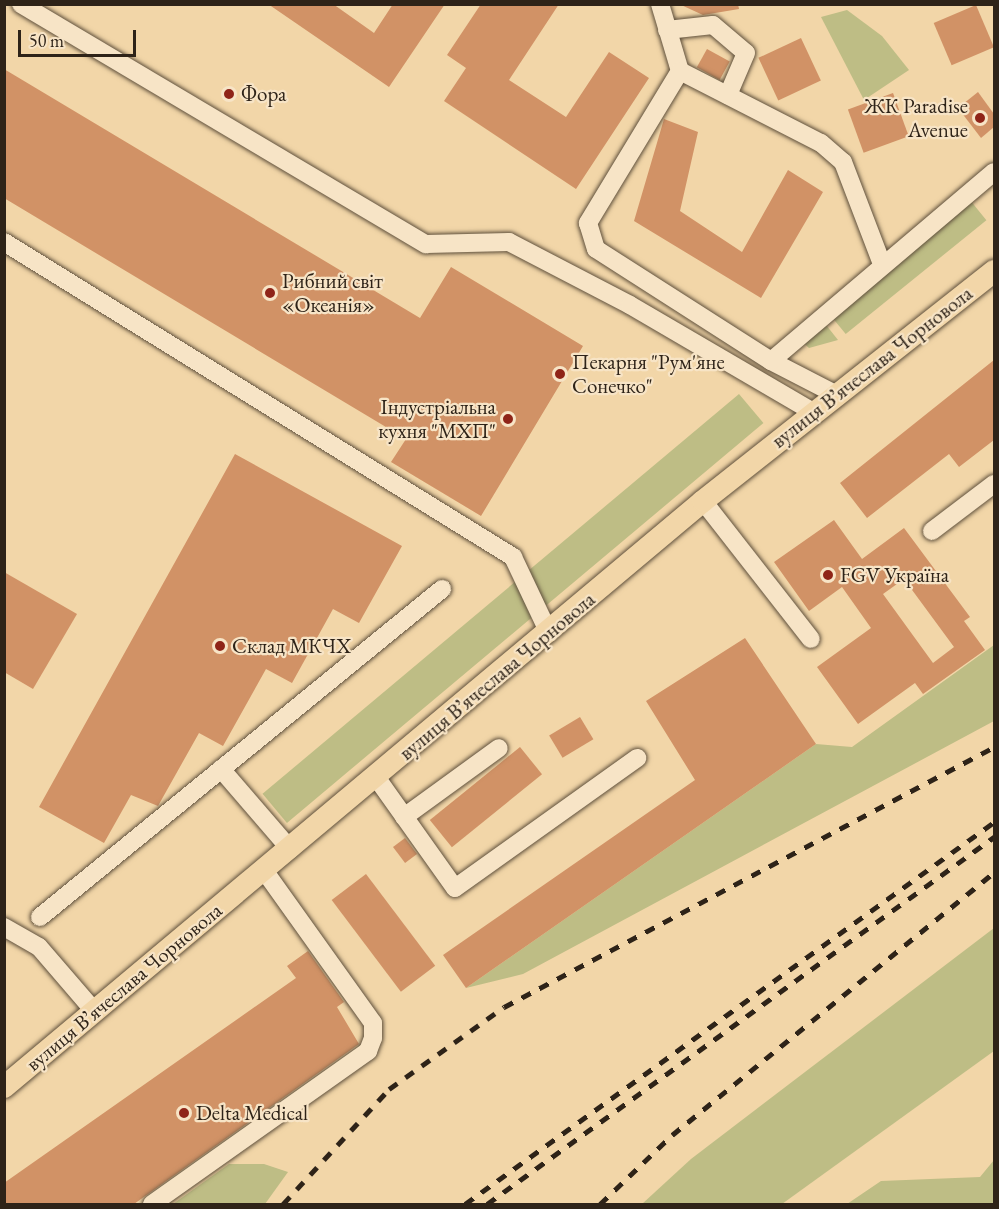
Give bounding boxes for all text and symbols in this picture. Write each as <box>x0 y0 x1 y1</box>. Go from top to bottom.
scale bar <box>21 18 140 56</box>
text: 50 m <box>29 29 64 52</box>
place label: Фора <box>241 81 286 107</box>
marker: Фора <box>222 87 236 101</box>
place label: ЖК Paradise Avenue <box>864 93 968 143</box>
marker: ЖК Paradise Avenue <box>973 111 987 125</box>
place label: Рибний світ «Океанія» <box>282 268 383 318</box>
street label: вулиця Вʼячеслава Чорновола <box>766 281 978 453</box>
marker: Рибний світ «Океанія» <box>263 286 277 300</box>
place label: Пекарня "Рум'яне Сонечко" <box>572 349 725 399</box>
marker: Пекарня "Рум'яне Сонечко" <box>553 367 567 381</box>
place label: Індустріальна кухня "МХП" <box>378 394 496 444</box>
marker: Індустріальна кухня "МХП" <box>501 412 515 426</box>
place label: FGV Україна <box>840 562 949 588</box>
marker: FGV Україна <box>821 568 835 582</box>
street label: вулиця Вʼячеслава Чорновола <box>394 587 600 765</box>
place label: Склад МКЧХ <box>232 633 351 659</box>
marker: Склад МКЧХ <box>213 639 227 653</box>
street label: вулиця Вʼячеслава Чорновола <box>21 898 227 1076</box>
place label: Delta Medical <box>196 1100 308 1126</box>
marker: Delta Medical <box>177 1106 191 1120</box>

